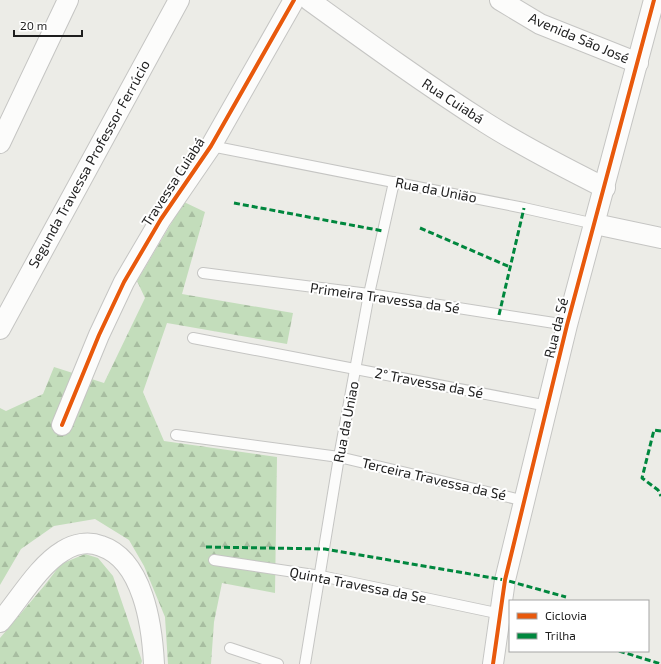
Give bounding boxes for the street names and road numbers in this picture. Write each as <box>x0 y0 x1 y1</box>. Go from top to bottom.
street label: Avenida São José <box>526 9 632 66</box>
street label: Segunda Travessa Professor Ferrúcio <box>24 57 153 271</box>
street label: Rua Cuiabá <box>419 74 487 127</box>
street label: Travessa Cuiabá <box>137 134 208 229</box>
street label: Rua da União <box>394 173 478 206</box>
street label: Primeira Travessa da Sé <box>309 279 461 316</box>
street label: Rua da Sé <box>540 296 571 360</box>
street label: 2° Travessa da Sé <box>373 364 485 401</box>
street label: Rua da Uniao <box>329 380 362 464</box>
street label: Terceira Travessa da Sé <box>360 454 508 503</box>
street label: Quinta Travessa da Se <box>288 563 428 606</box>

